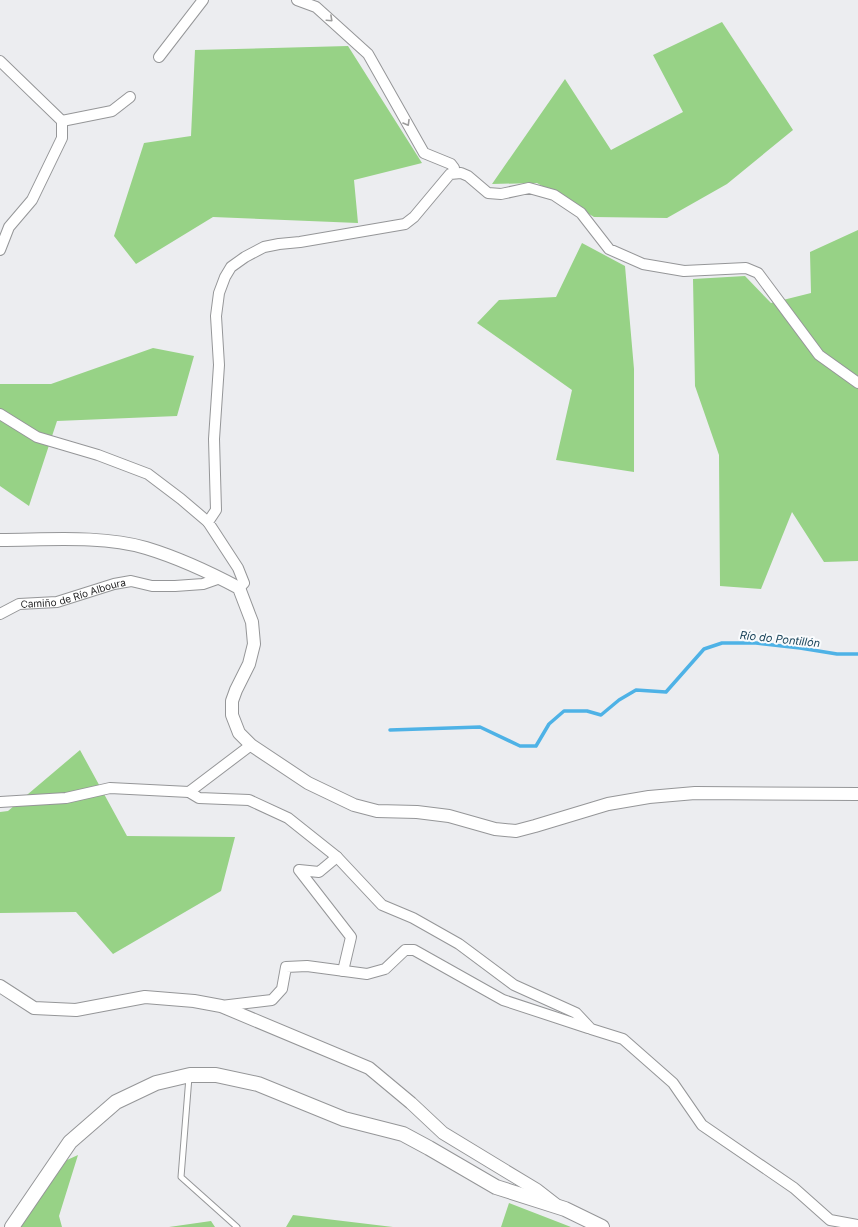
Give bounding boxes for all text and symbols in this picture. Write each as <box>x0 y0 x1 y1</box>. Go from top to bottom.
one-way arrow <box>325 15 333 22</box>
one-way arrow <box>402 118 409 126</box>
street label: Camiño de Río Alboura <box>20 576 127 610</box>
water label: Río do Pontillón <box>739 628 821 650</box>

